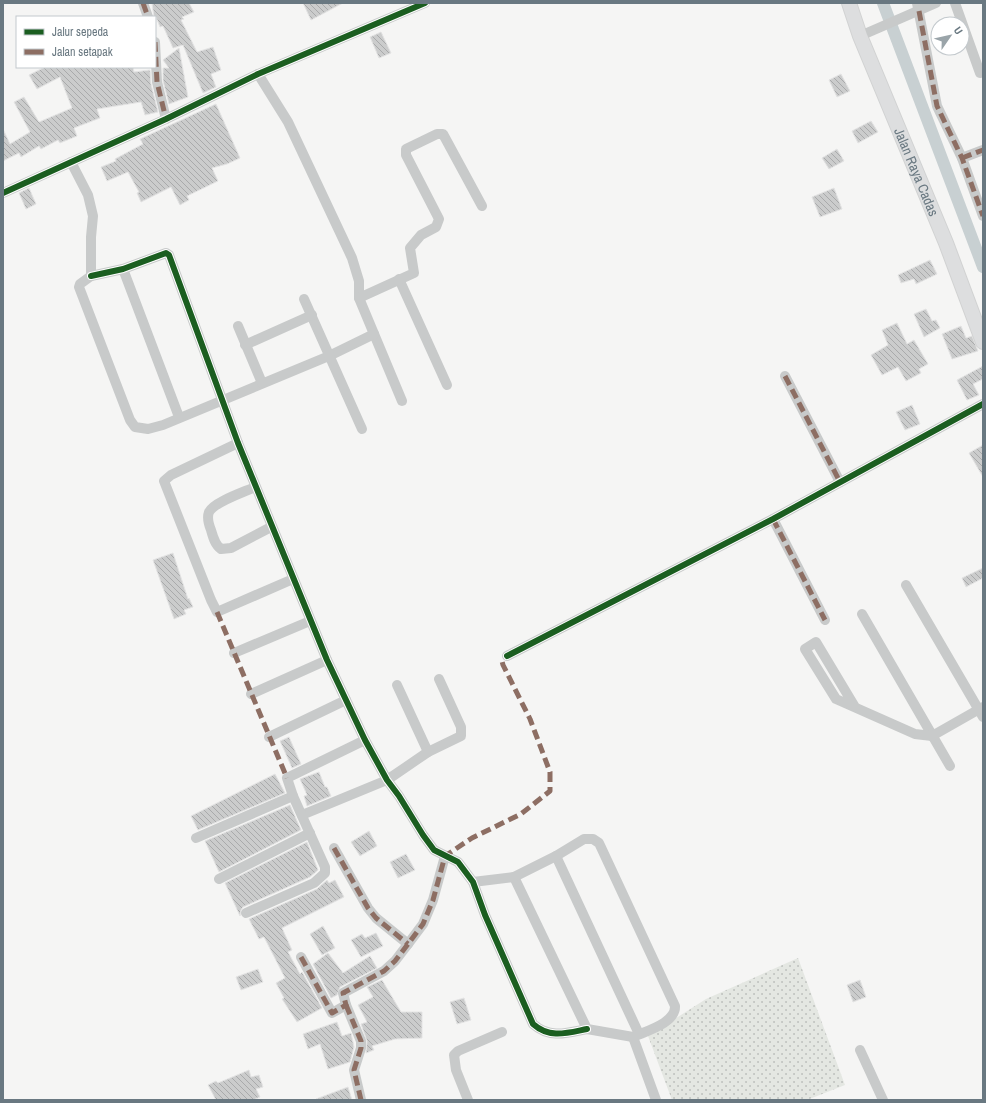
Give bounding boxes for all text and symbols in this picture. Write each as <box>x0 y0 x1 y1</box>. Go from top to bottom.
legend <box>16 16 156 68</box>
north arrow <box>930 16 970 56</box>
text: Jalur sepeda <box>52 24 109 40</box>
text: U <box>951 24 966 37</box>
text: Jalan setapak <box>52 44 113 60</box>
street label: Jalan Raya Cadas <box>890 125 943 219</box>

